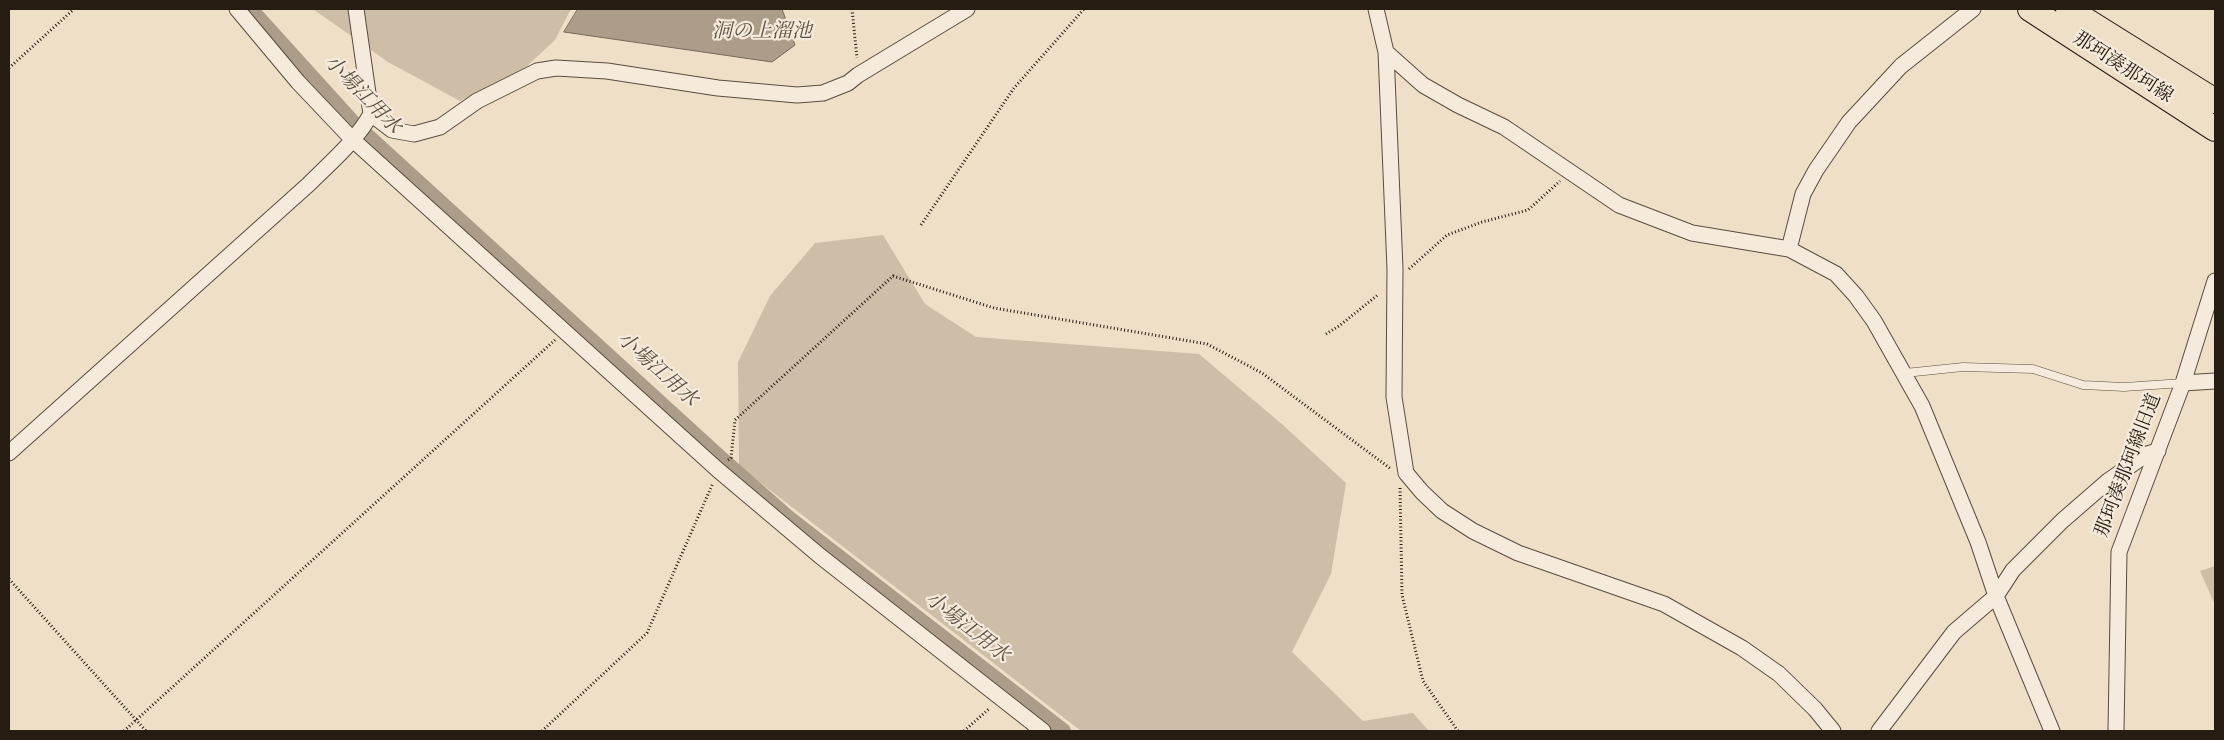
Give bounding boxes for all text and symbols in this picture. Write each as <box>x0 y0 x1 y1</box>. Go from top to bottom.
water label: 洞の上溜池 <box>712 22 812 46</box>
street label: 那珂湊那珂線 <box>2068 28 2176 110</box>
water label: 小場江用水 <box>318 52 404 140</box>
water label: 小場江用水 <box>611 329 701 413</box>
street label: 那珂湊那珂線旧道 <box>2092 391 2168 541</box>
water label: 小場江用水 <box>919 589 1013 669</box>

